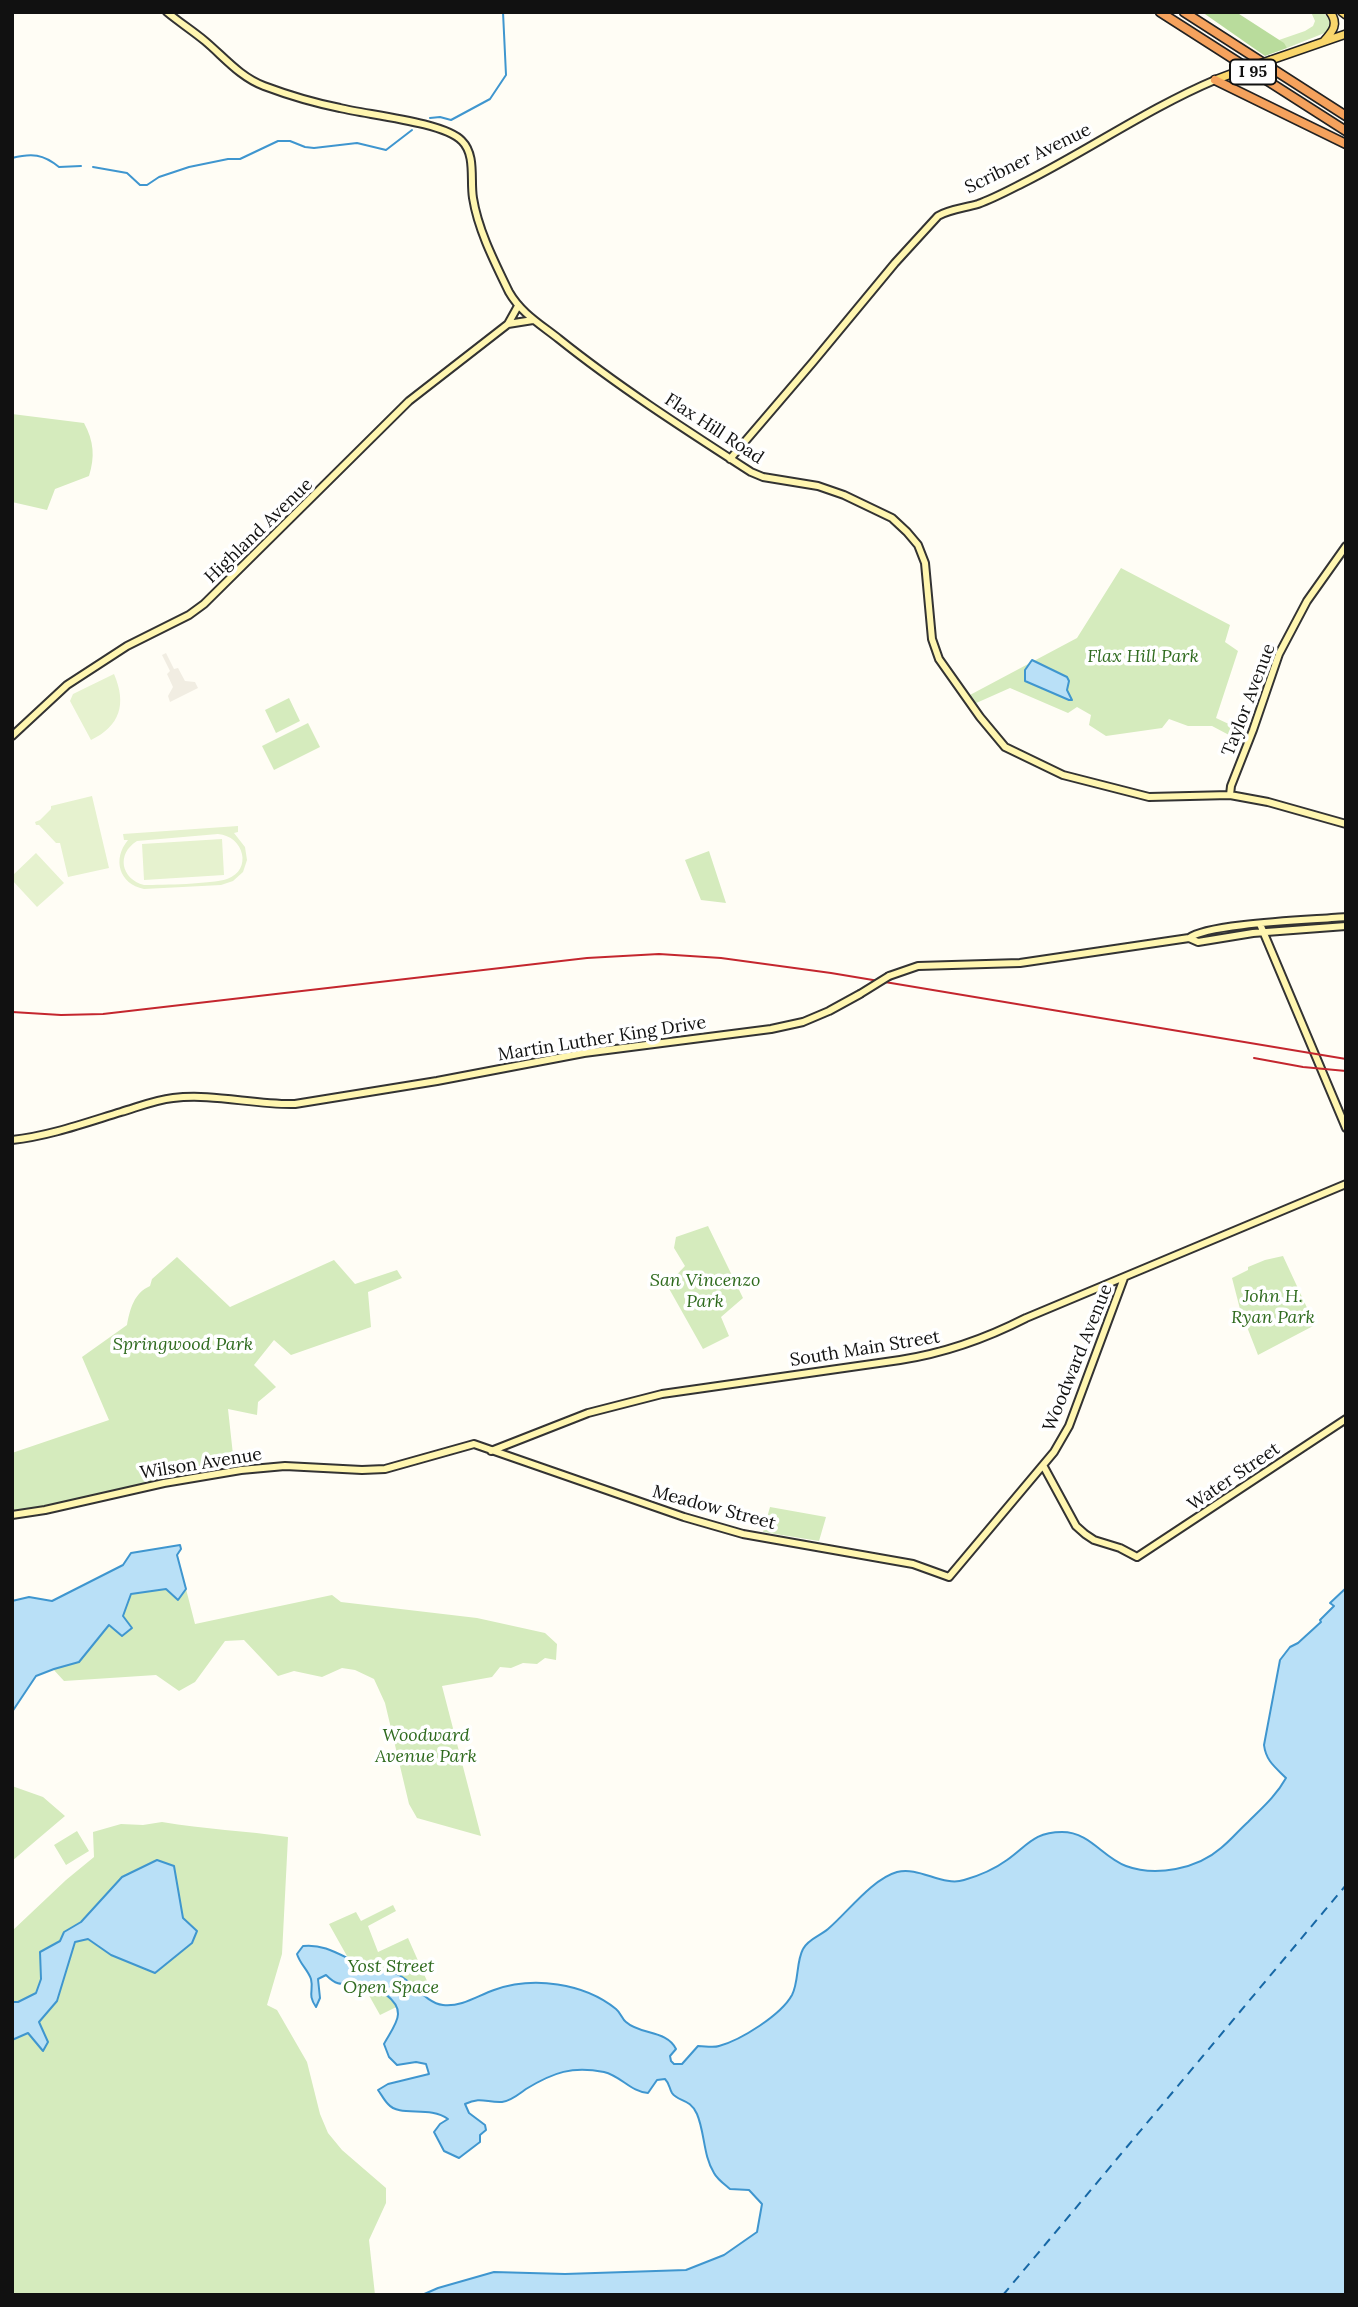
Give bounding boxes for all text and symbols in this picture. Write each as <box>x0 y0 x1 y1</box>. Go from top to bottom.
road number: I 95 <box>1230 60 1276 85</box>
street label: Scribner Avenue <box>962 119 1094 199</box>
street label: Flax Hill Road <box>660 389 768 469</box>
street label: Highland Avenue <box>200 474 318 588</box>
street label: Taylor Avenue <box>1218 641 1280 759</box>
park label: Flax Hill Park <box>1087 646 1199 668</box>
street label: Martin Luther King Drive <box>496 1012 708 1066</box>
park label: San Vincenzo Park <box>650 1270 760 1312</box>
street label: Woodward Avenue <box>1039 1281 1117 1435</box>
park label: John H. Ryan Park <box>1231 1286 1315 1328</box>
street label: South Main Street <box>788 1326 942 1372</box>
park label: Springwood Park <box>113 1334 253 1356</box>
street label: Water Street <box>1184 1438 1284 1516</box>
street label: Wilson Avenue <box>138 1444 264 1484</box>
street label: Meadow Street <box>650 1481 778 1535</box>
park label: Woodward Avenue Park <box>375 1725 477 1768</box>
park label: Yost Street Open Space <box>343 1956 439 1998</box>

